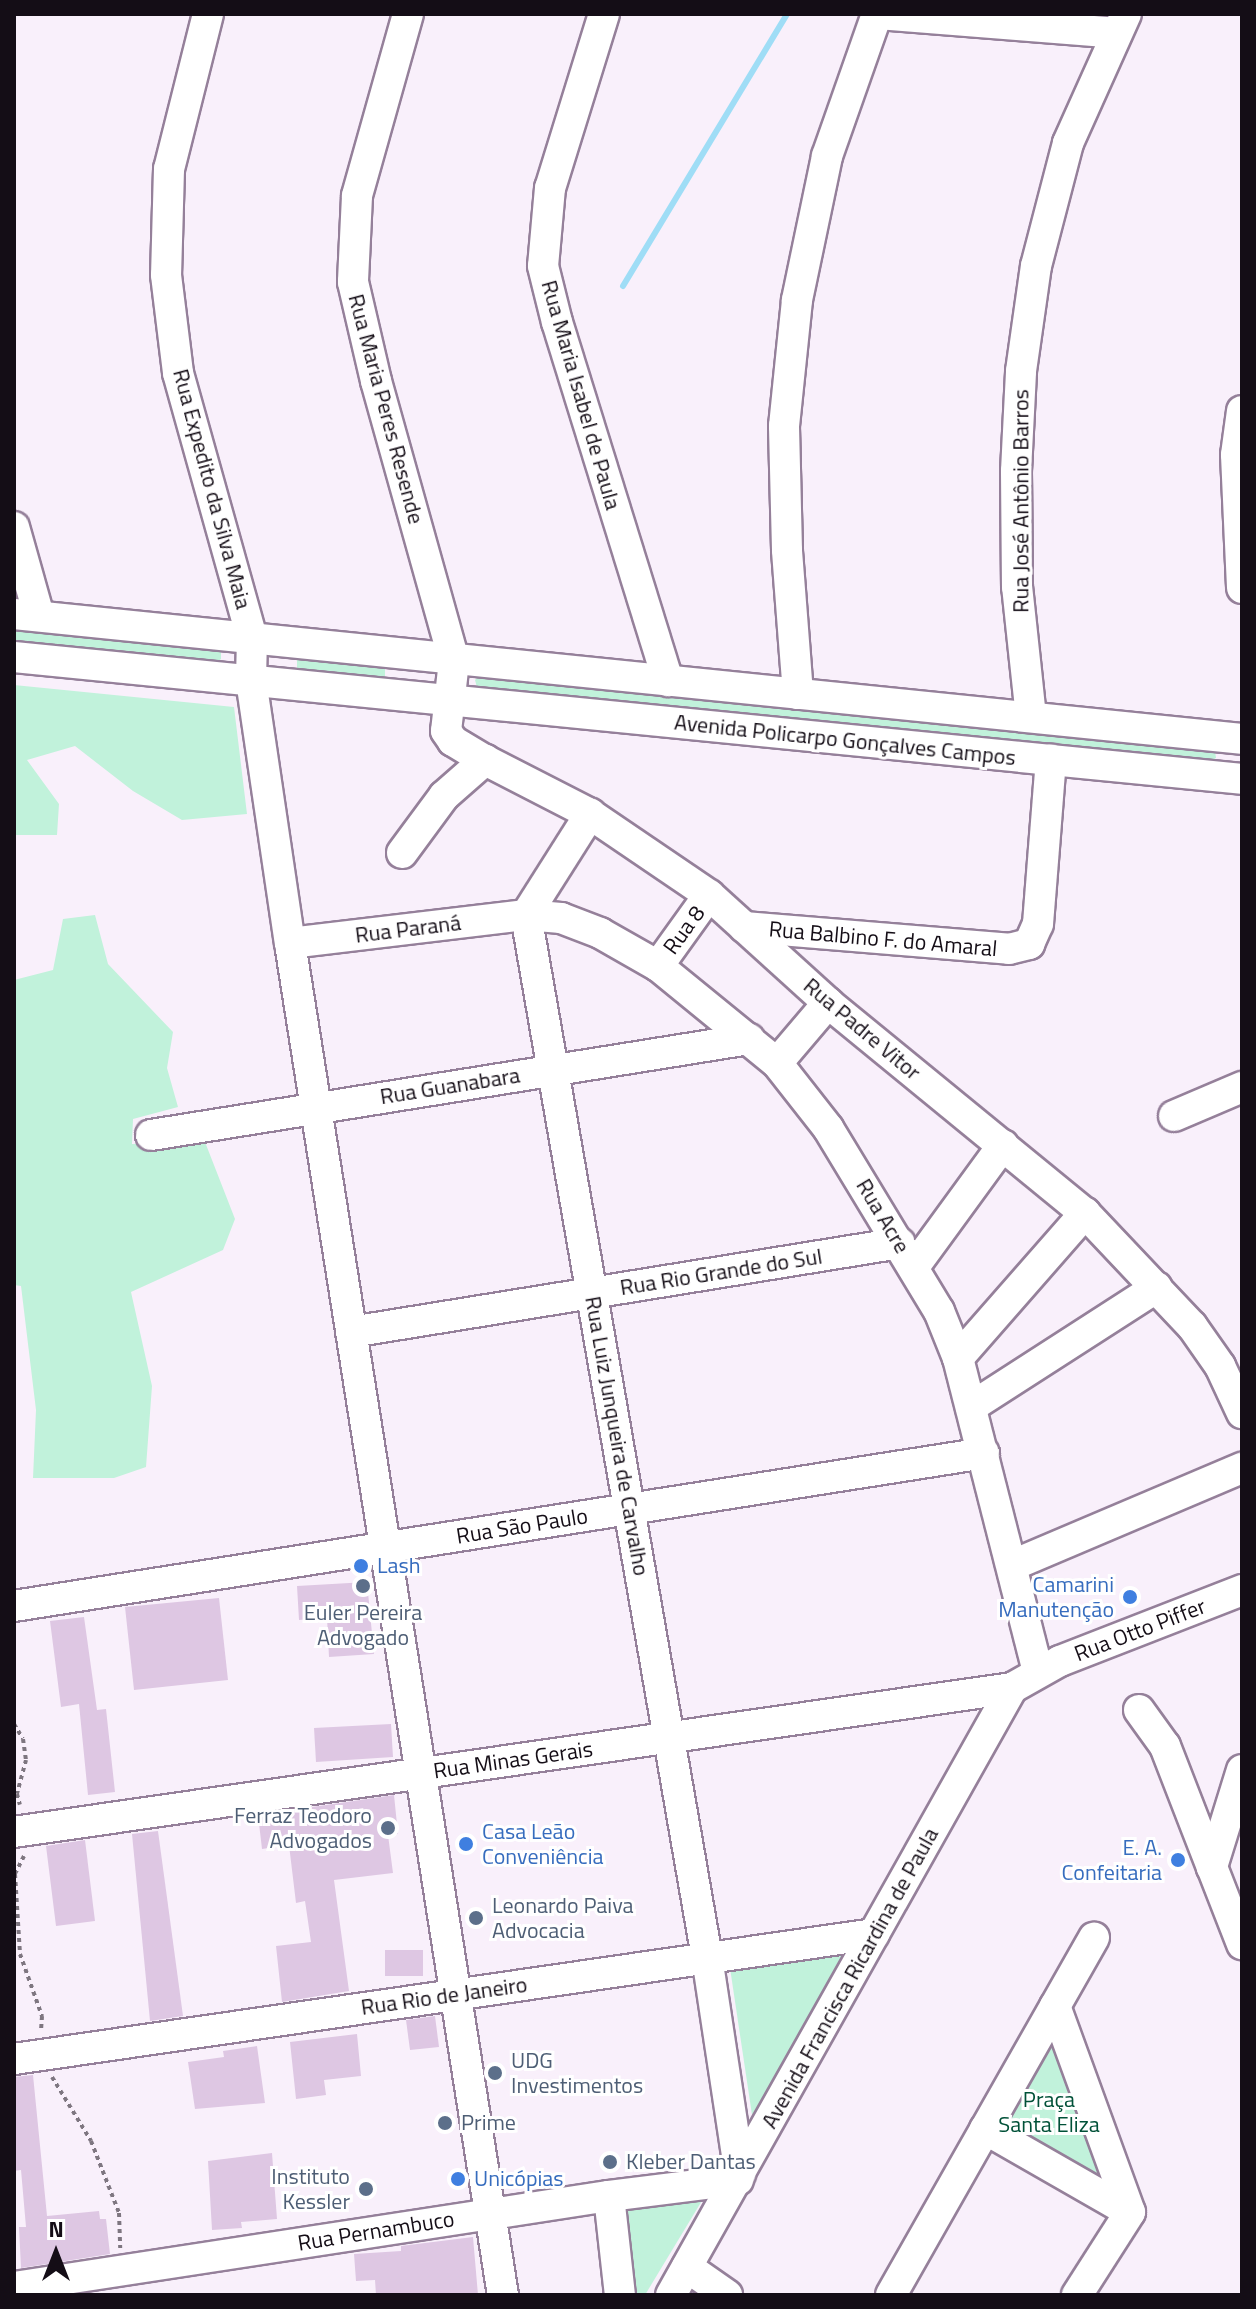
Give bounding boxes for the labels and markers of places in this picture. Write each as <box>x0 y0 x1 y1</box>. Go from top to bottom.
place label: Lash <box>377 1553 421 1579</box>
marker: Lash <box>352 1557 370 1575</box>
place label: Camarini Manutenção <box>998 1571 1114 1622</box>
marker: Euler Pereira Advogado <box>354 1577 372 1595</box>
marker: Camarini Manutenção <box>1121 1588 1139 1606</box>
place label: Euler Pereira Advogado <box>304 1599 422 1650</box>
place label: Ferraz Teodoro Advogados <box>234 1802 372 1854</box>
place label: Casa Leão Conveniência <box>482 1818 604 1870</box>
marker: Ferraz Teodoro Advogados <box>379 1819 397 1837</box>
place label: E. A. Confeitaria <box>1062 1834 1162 1886</box>
marker: Casa Leão Conveniência <box>457 1835 475 1853</box>
marker: E. A. Confeitaria <box>1169 1851 1187 1869</box>
place label: Leonardo Paiva Advocacia <box>492 1892 634 1944</box>
marker: Leonardo Paiva Advocacia <box>467 1909 485 1927</box>
place label: UDG Investimentos <box>511 2047 643 2098</box>
marker: UDG Investimentos <box>486 2064 504 2082</box>
place label: Prime <box>461 2110 516 2136</box>
marker: Prime <box>436 2114 454 2132</box>
place label: Kleber Dantas <box>626 2149 756 2175</box>
marker: Kleber Dantas <box>601 2153 619 2171</box>
place label: Instituto Kessler <box>271 2163 350 2214</box>
place label: Unicópias <box>474 2166 564 2192</box>
marker: Unicópias <box>449 2170 467 2188</box>
marker: Instituto Kessler <box>357 2180 375 2198</box>

